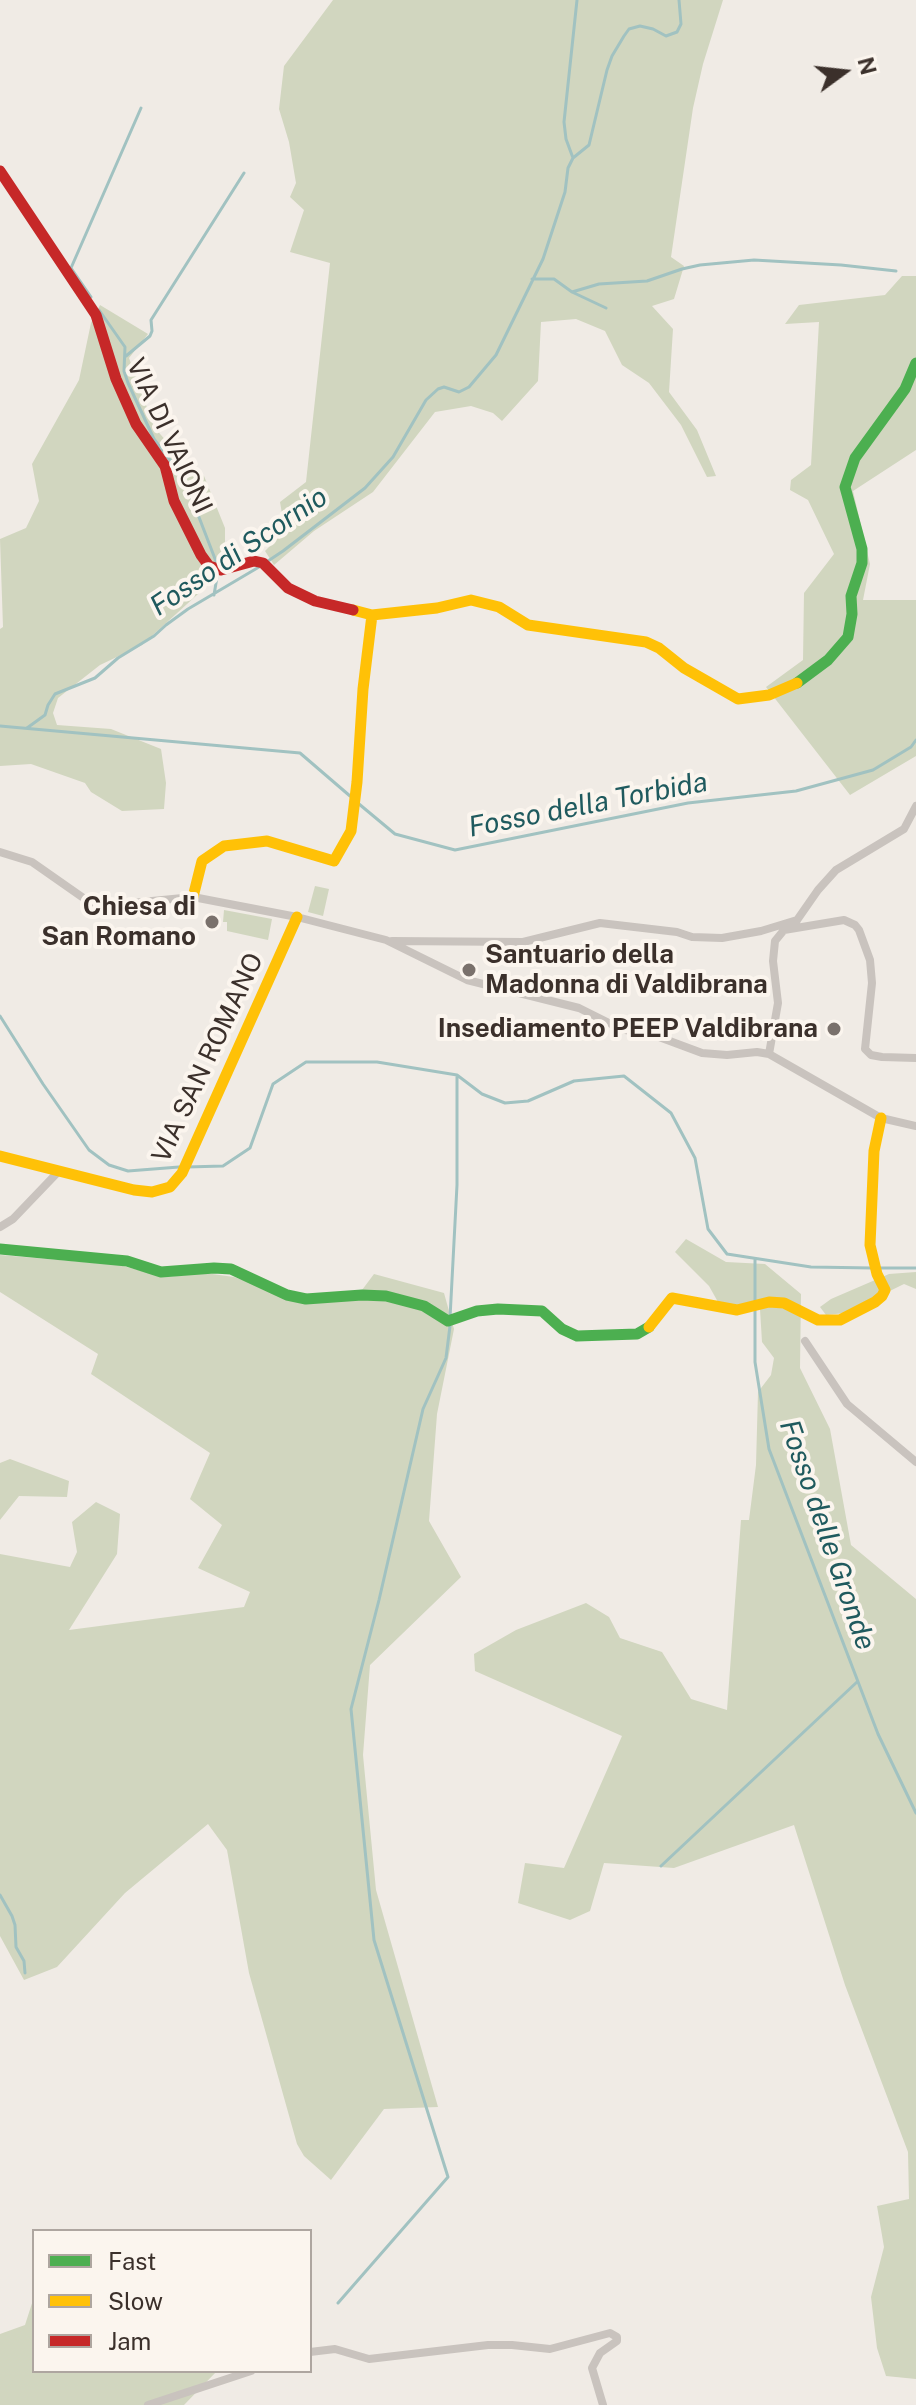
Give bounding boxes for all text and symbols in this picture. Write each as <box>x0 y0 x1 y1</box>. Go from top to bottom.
north arrow <box>804 32 884 112</box>
text: N <box>852 54 882 77</box>
street label: VIA DI VAIONI <box>119 353 219 519</box>
water label: Fosso di Scornio <box>144 480 334 624</box>
water label: Fosso della Torbida <box>466 765 710 845</box>
place label: Chiesa di San Romano <box>41 891 196 952</box>
marker: Chiesa di San Romano <box>203 913 221 931</box>
place label: Santuario della Madonna di Valdibrana <box>485 939 768 1000</box>
street label: VIA SAN ROMANO <box>146 948 270 1168</box>
marker: Santuario della Madonna di Valdibrana <box>460 961 478 979</box>
place label: Insediamento PEEP Valdibrana <box>438 1013 818 1045</box>
marker: Insediamento PEEP Valdibrana <box>825 1020 843 1038</box>
water label: Fosso delle Gronde <box>772 1416 882 1654</box>
legend <box>32 2229 312 2373</box>
text: Fast <box>108 2247 156 2275</box>
text: Slow <box>108 2287 163 2315</box>
text: Jam <box>108 2327 151 2355</box>

